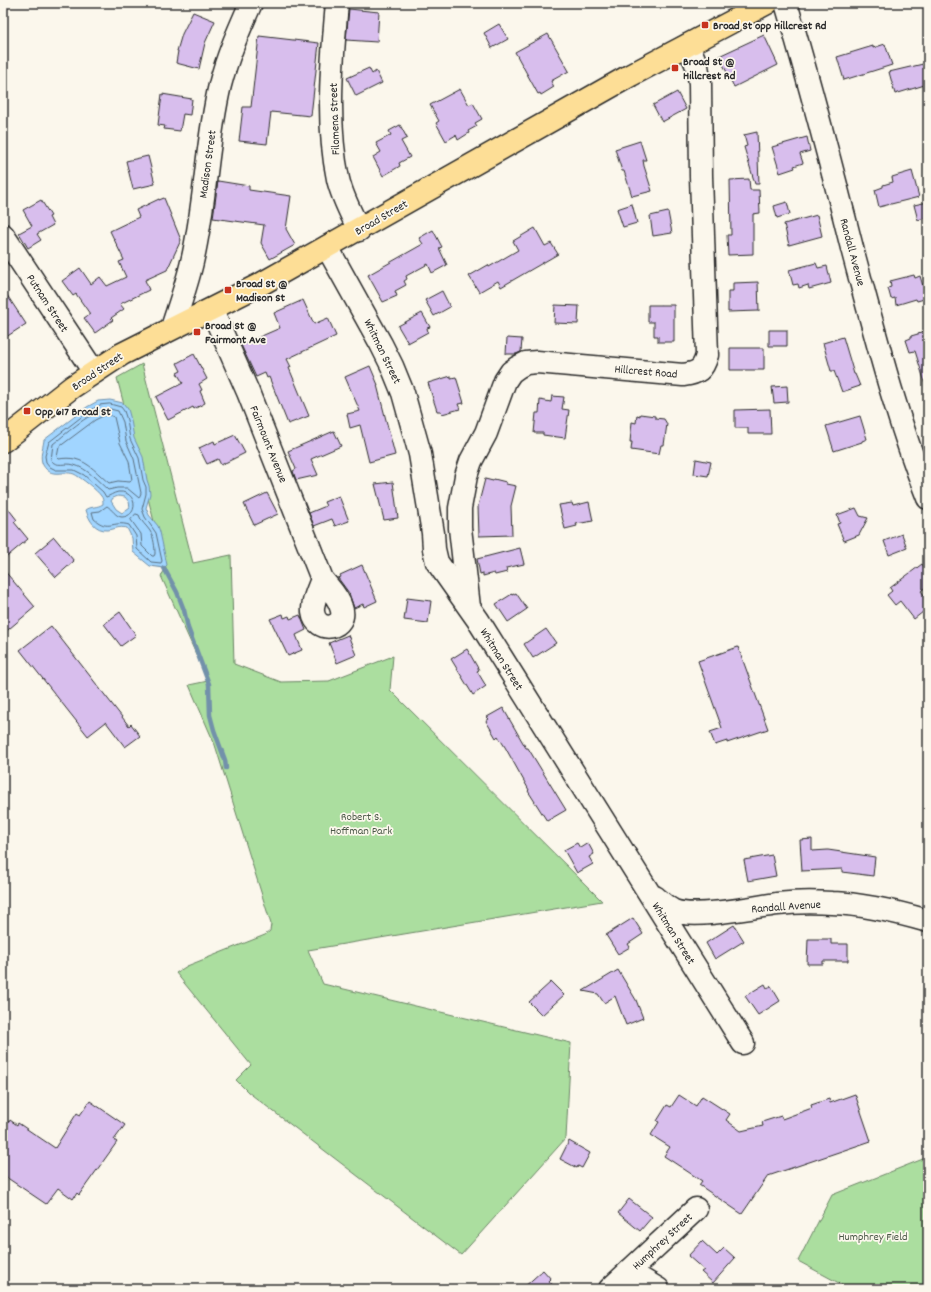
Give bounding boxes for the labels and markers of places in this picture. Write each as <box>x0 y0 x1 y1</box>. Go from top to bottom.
place label: Broad St opp Hillcrest Rd <box>713 18 827 35</box>
marker: Broad St opp Hillcrest Rd <box>700 20 710 30</box>
place label: Broad St @ Hillcrest Rd <box>683 54 736 85</box>
marker: Broad St @ Hillcrest Rd <box>670 63 680 73</box>
place label: Broad St @ Madison St <box>236 276 288 307</box>
marker: Broad St @ Madison St <box>223 285 233 295</box>
place label: Broad St @ Fairmont Ave <box>205 318 266 349</box>
marker: Broad St @ Fairmont Ave <box>192 327 202 337</box>
place label: Opp 617 Broad St <box>35 404 111 421</box>
marker: Opp 617 Broad St <box>22 406 32 416</box>

